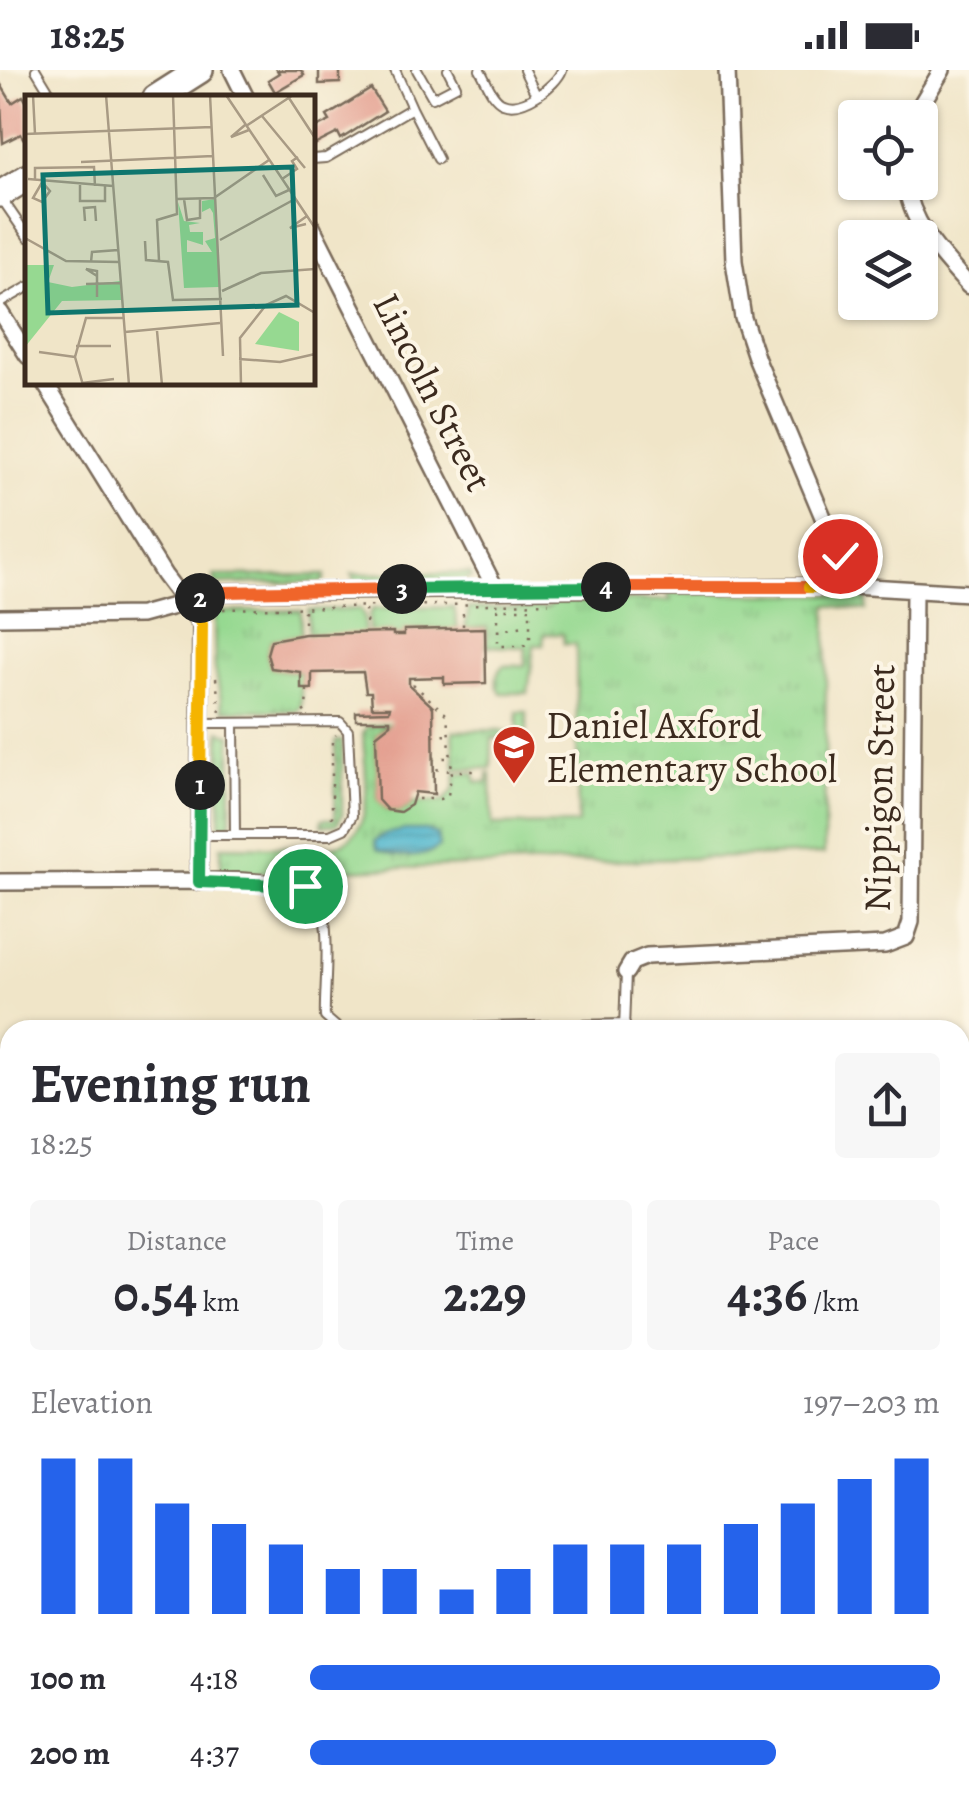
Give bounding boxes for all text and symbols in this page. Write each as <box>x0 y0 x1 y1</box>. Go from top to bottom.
text: 18:25 <box>50 9 125 61</box>
inset map <box>25 95 315 385</box>
map controls <box>838 100 938 320</box>
button: locate <box>838 100 938 200</box>
button: layers <box>838 220 938 320</box>
street label: Lincoln Street <box>361 284 505 500</box>
pin <box>798 514 883 599</box>
icon: check <box>813 529 868 584</box>
pin: 4 <box>581 562 631 612</box>
pin: 3 <box>377 564 427 614</box>
text: 4 <box>599 568 613 606</box>
text: 3 <box>396 570 408 608</box>
pin: 2 <box>175 573 225 623</box>
text: 2 <box>193 579 207 617</box>
street label: Nippigon Street <box>851 663 907 913</box>
place label: Daniel Axford Elementary School <box>546 699 837 795</box>
school or university icon: Daniel Axford Elementary School <box>491 724 537 785</box>
pin: 1 <box>175 760 225 810</box>
text: 1 <box>195 766 205 804</box>
pin <box>263 844 348 929</box>
icon: arrive <box>278 859 333 914</box>
text: Evening run <box>30 1046 311 1121</box>
button: share <box>835 1053 940 1158</box>
text: 18:25 <box>30 1121 93 1165</box>
text: Distance <box>126 1222 227 1260</box>
text: Time <box>456 1222 514 1260</box>
text: Pace <box>767 1222 819 1260</box>
text: 0.54 <box>113 1260 197 1328</box>
text: 2:29 <box>443 1260 527 1328</box>
text: 4:36 <box>727 1260 807 1328</box>
text: km <box>197 1283 240 1321</box>
text: /km <box>807 1283 859 1321</box>
text: Elevation <box>30 1380 153 1424</box>
text: 197–203 m <box>803 1380 940 1424</box>
text: 100 m <box>30 1656 106 1700</box>
text: 4:18 <box>190 1656 239 1700</box>
text: 200 m <box>30 1731 110 1775</box>
text: 4:37 <box>190 1731 239 1775</box>

